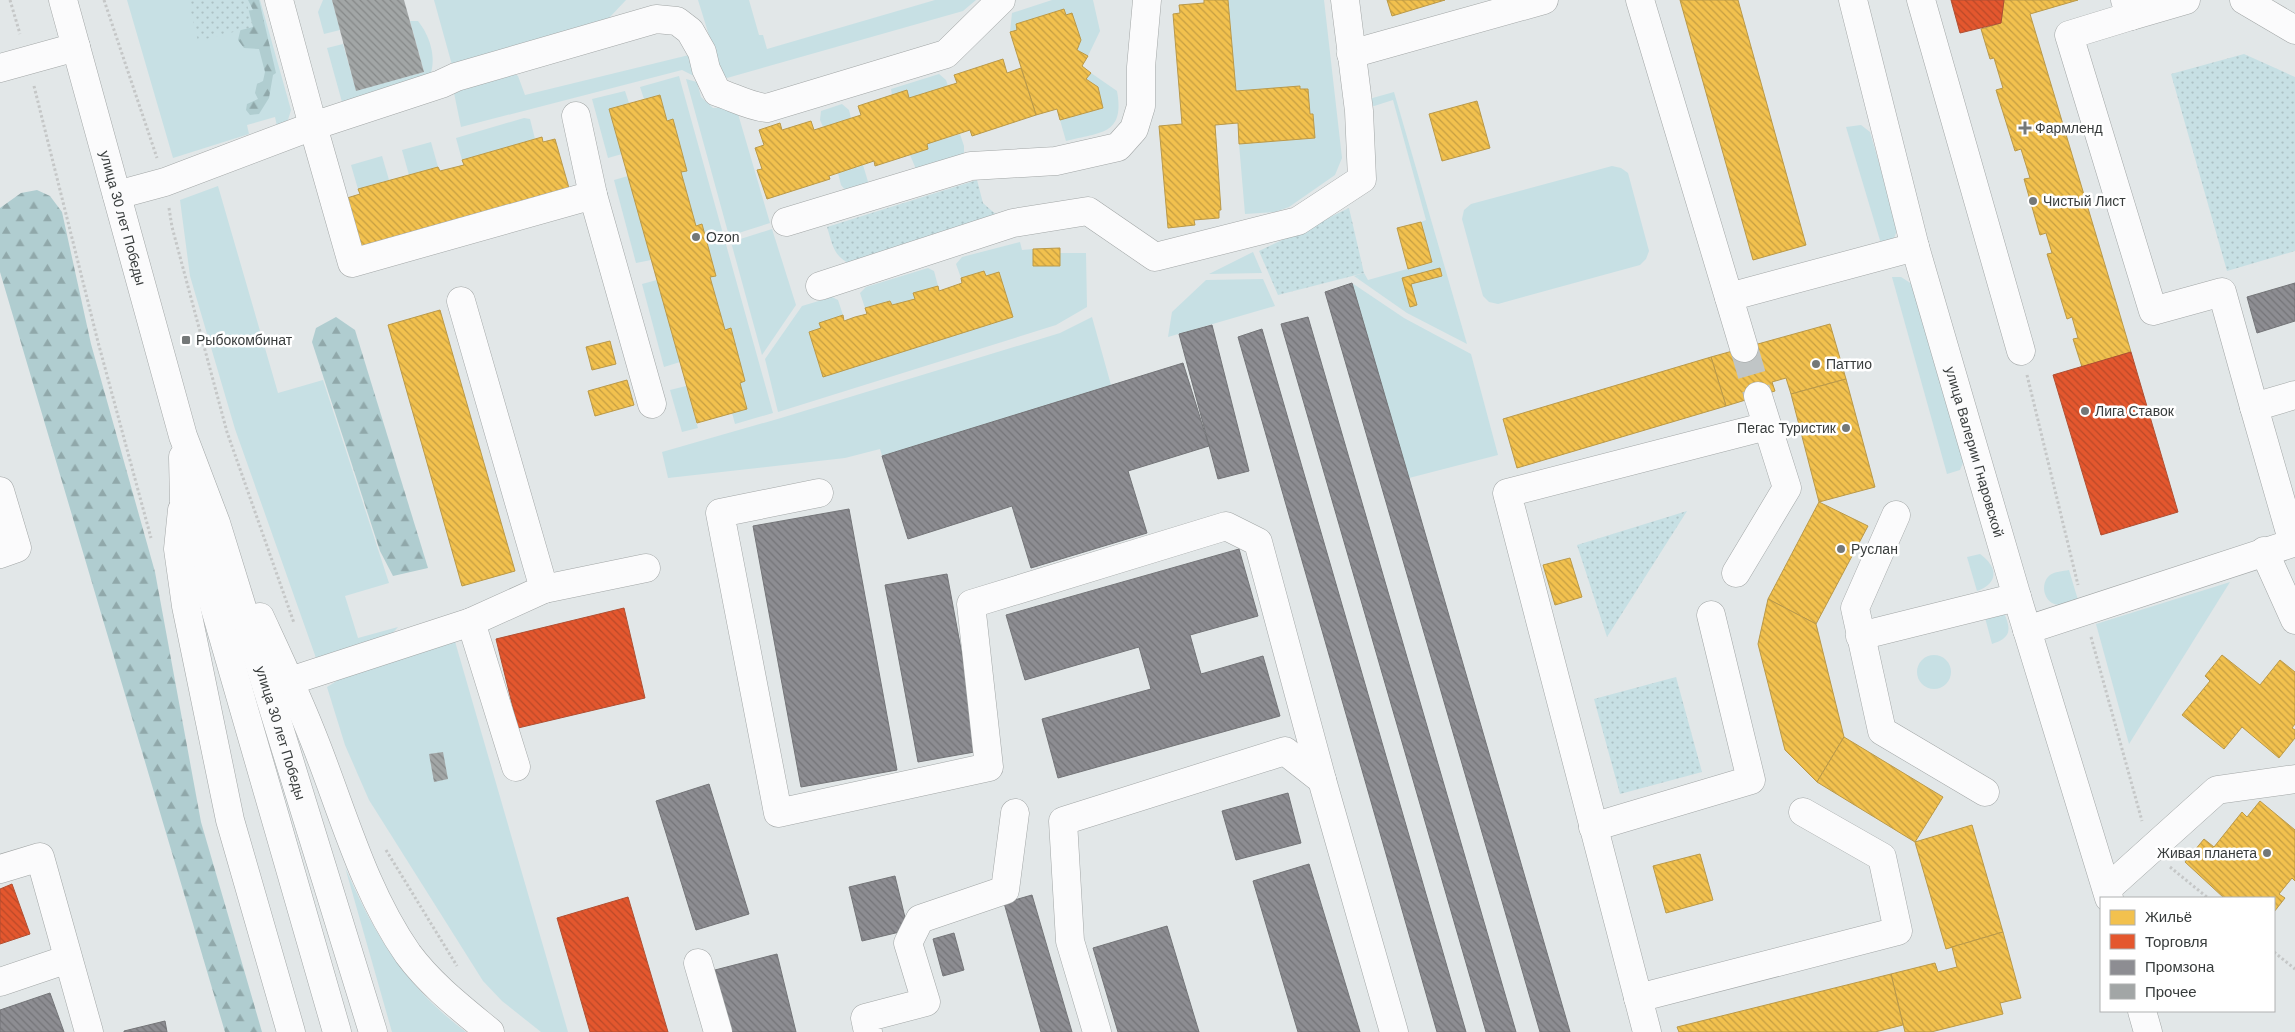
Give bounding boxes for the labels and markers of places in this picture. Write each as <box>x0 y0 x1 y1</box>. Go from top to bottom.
place label: Фармленд <box>2035 120 2103 136</box>
marker: Фармленд <box>2019 122 2031 134</box>
place label: Чистый Лист <box>2043 193 2126 209</box>
marker: Чистый Лист <box>2027 195 2039 207</box>
place label: Ozon <box>706 229 739 245</box>
marker: Ozon <box>690 231 702 243</box>
place label: Рыбокомбинат <box>196 332 293 348</box>
marker: Рыбокомбинат <box>180 334 192 346</box>
place label: Паттио <box>1826 356 1872 372</box>
marker: Паттио <box>1810 358 1822 370</box>
place label: Лига Ставок <box>2095 403 2175 419</box>
marker: Лига Ставок <box>2079 405 2091 417</box>
place label: Пегас Туристик <box>1737 420 1837 436</box>
marker: Пегас Туристик <box>1840 422 1852 434</box>
place label: Руслан <box>1851 541 1898 557</box>
marker: Руслан <box>1835 543 1847 555</box>
place label: Живая планета <box>2157 845 2257 861</box>
marker: Живая планета <box>2261 847 2273 859</box>

